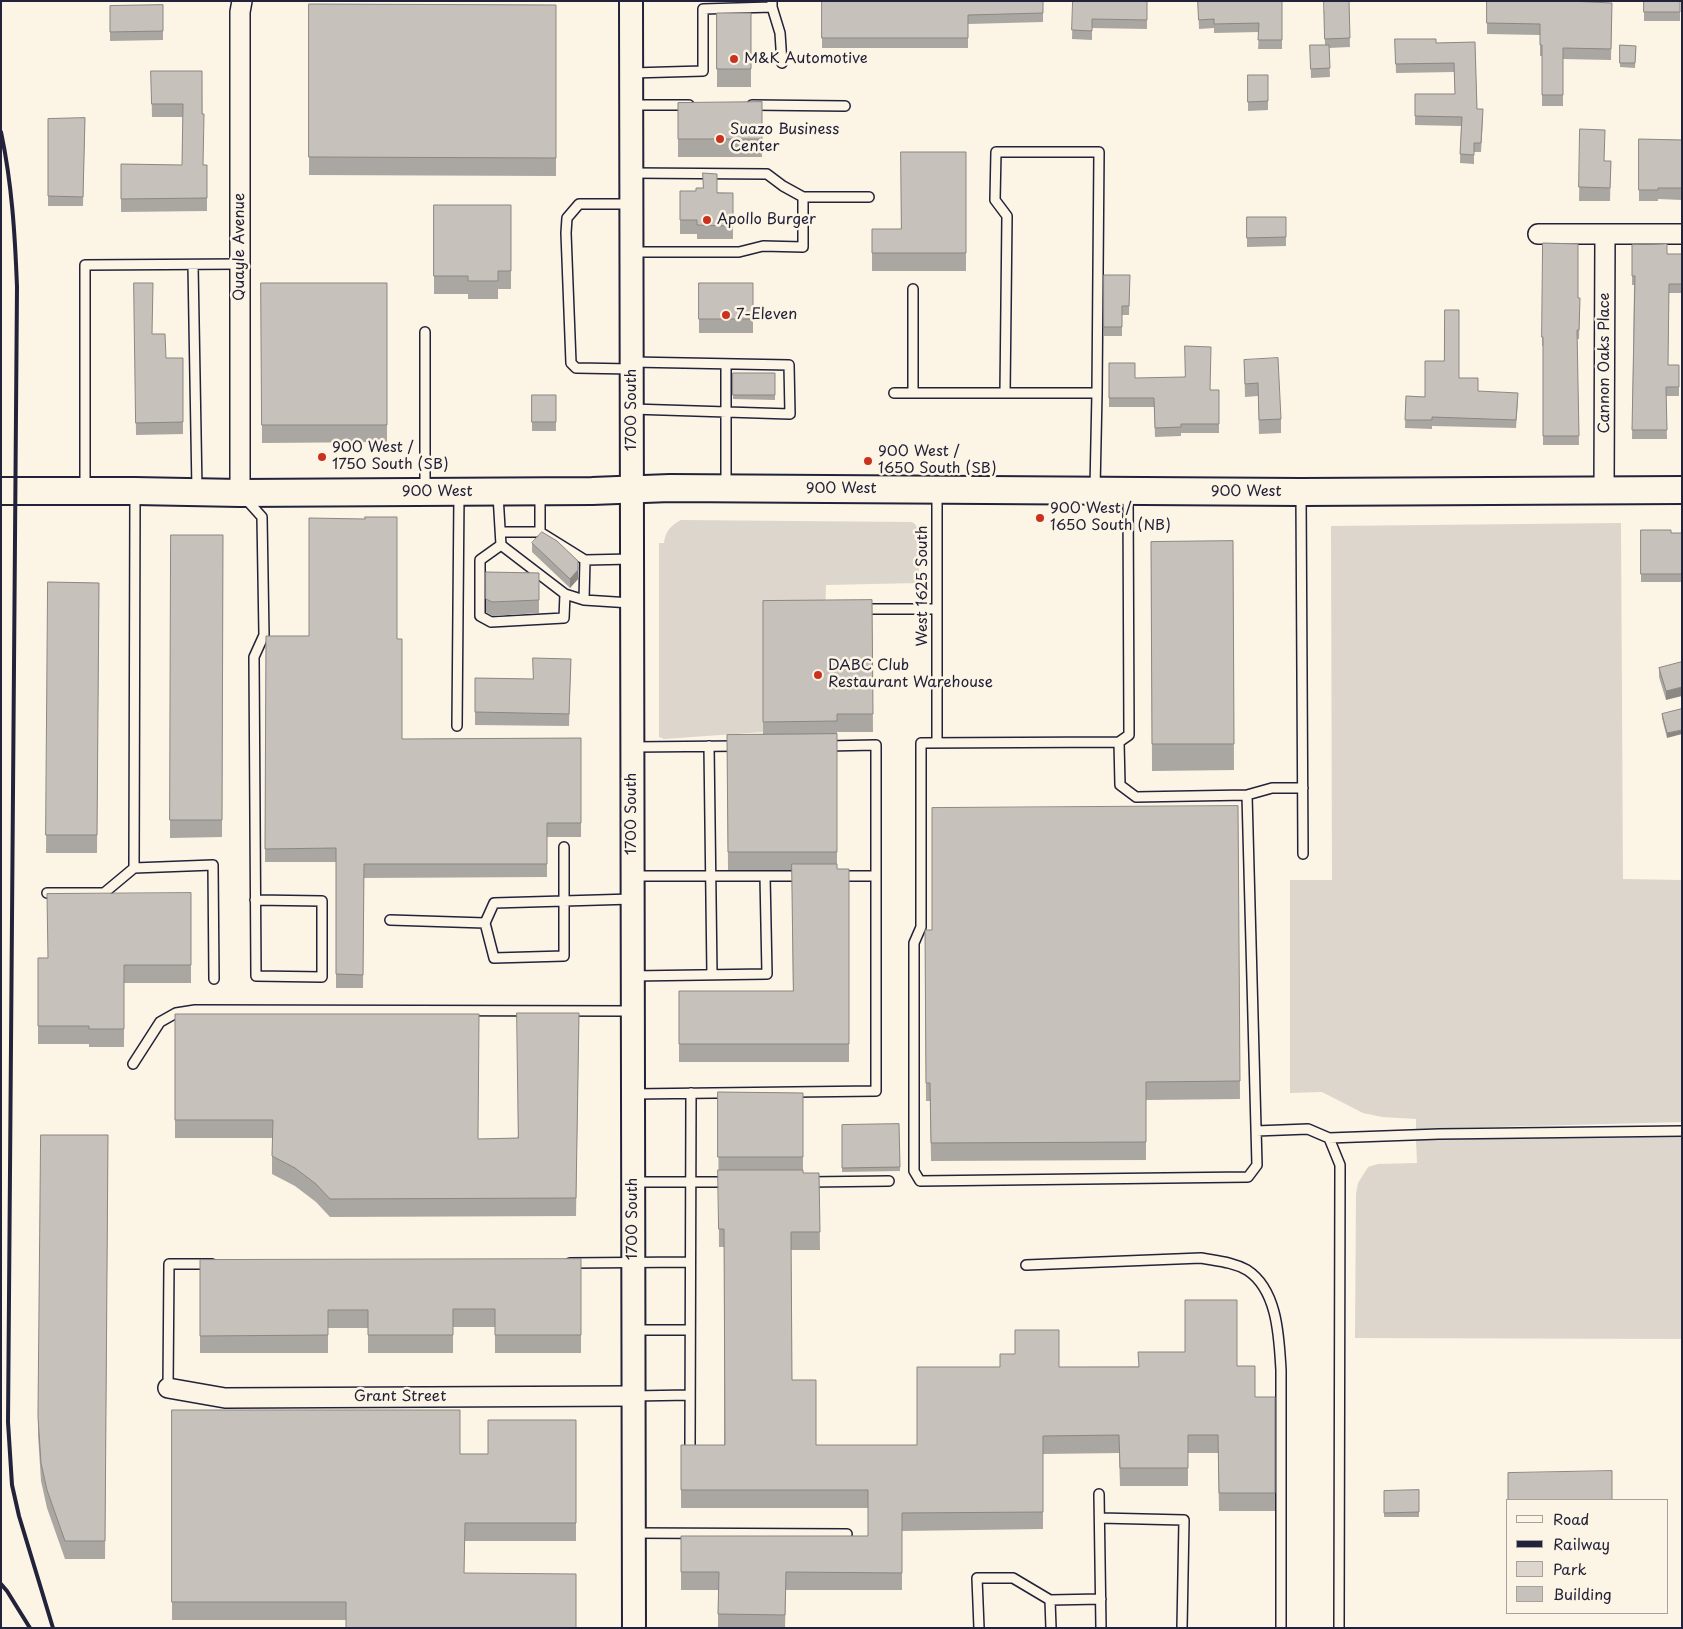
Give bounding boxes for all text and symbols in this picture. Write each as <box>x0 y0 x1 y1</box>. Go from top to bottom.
place label: M&K Automotive <box>744 50 868 68</box>
marker: M&K Automotive <box>728 53 740 65</box>
place label: Suazo Business Center <box>730 121 839 156</box>
marker: Suazo Business Center <box>714 133 726 145</box>
street label: Quayle Avenue <box>231 193 249 301</box>
place label: Apollo Burger <box>717 211 816 229</box>
marker: Apollo Burger <box>701 214 713 226</box>
street label: Cannon Oaks Place <box>1596 292 1614 434</box>
place label: 7-Eleven <box>736 306 797 324</box>
marker: 7-Eleven <box>720 309 732 321</box>
street label: 1700 South <box>623 369 641 451</box>
place label: 900 West / 1750 South (SB) <box>332 439 449 474</box>
place label: 900 West / 1650 South (SB) <box>878 443 996 478</box>
marker: 900 West / 1750 South (SB) <box>316 451 328 463</box>
marker: 900 West / 1650 South (SB) <box>862 455 874 467</box>
street label: 900 West <box>806 480 876 498</box>
street label: 900 West <box>402 483 472 501</box>
street label: 900 West <box>1211 483 1281 501</box>
place label: 900 West / 1650 South (NB) <box>1050 500 1171 535</box>
marker: 900 West / 1650 South (NB) <box>1034 512 1046 524</box>
street label: West 1625 South <box>914 526 932 646</box>
place label: DABC Club Restaurant Warehouse <box>828 657 993 692</box>
marker: DABC Club Restaurant Warehouse <box>812 669 824 681</box>
street label: 1700 South <box>623 773 641 855</box>
street label: 1700 South <box>624 1178 642 1260</box>
street label: Grant Street <box>354 1388 446 1406</box>
legend <box>1506 1499 1668 1614</box>
text: Road <box>1553 1507 1589 1530</box>
text: Railway <box>1553 1532 1610 1555</box>
text: Park <box>1553 1557 1587 1580</box>
text: Building <box>1553 1582 1612 1605</box>

